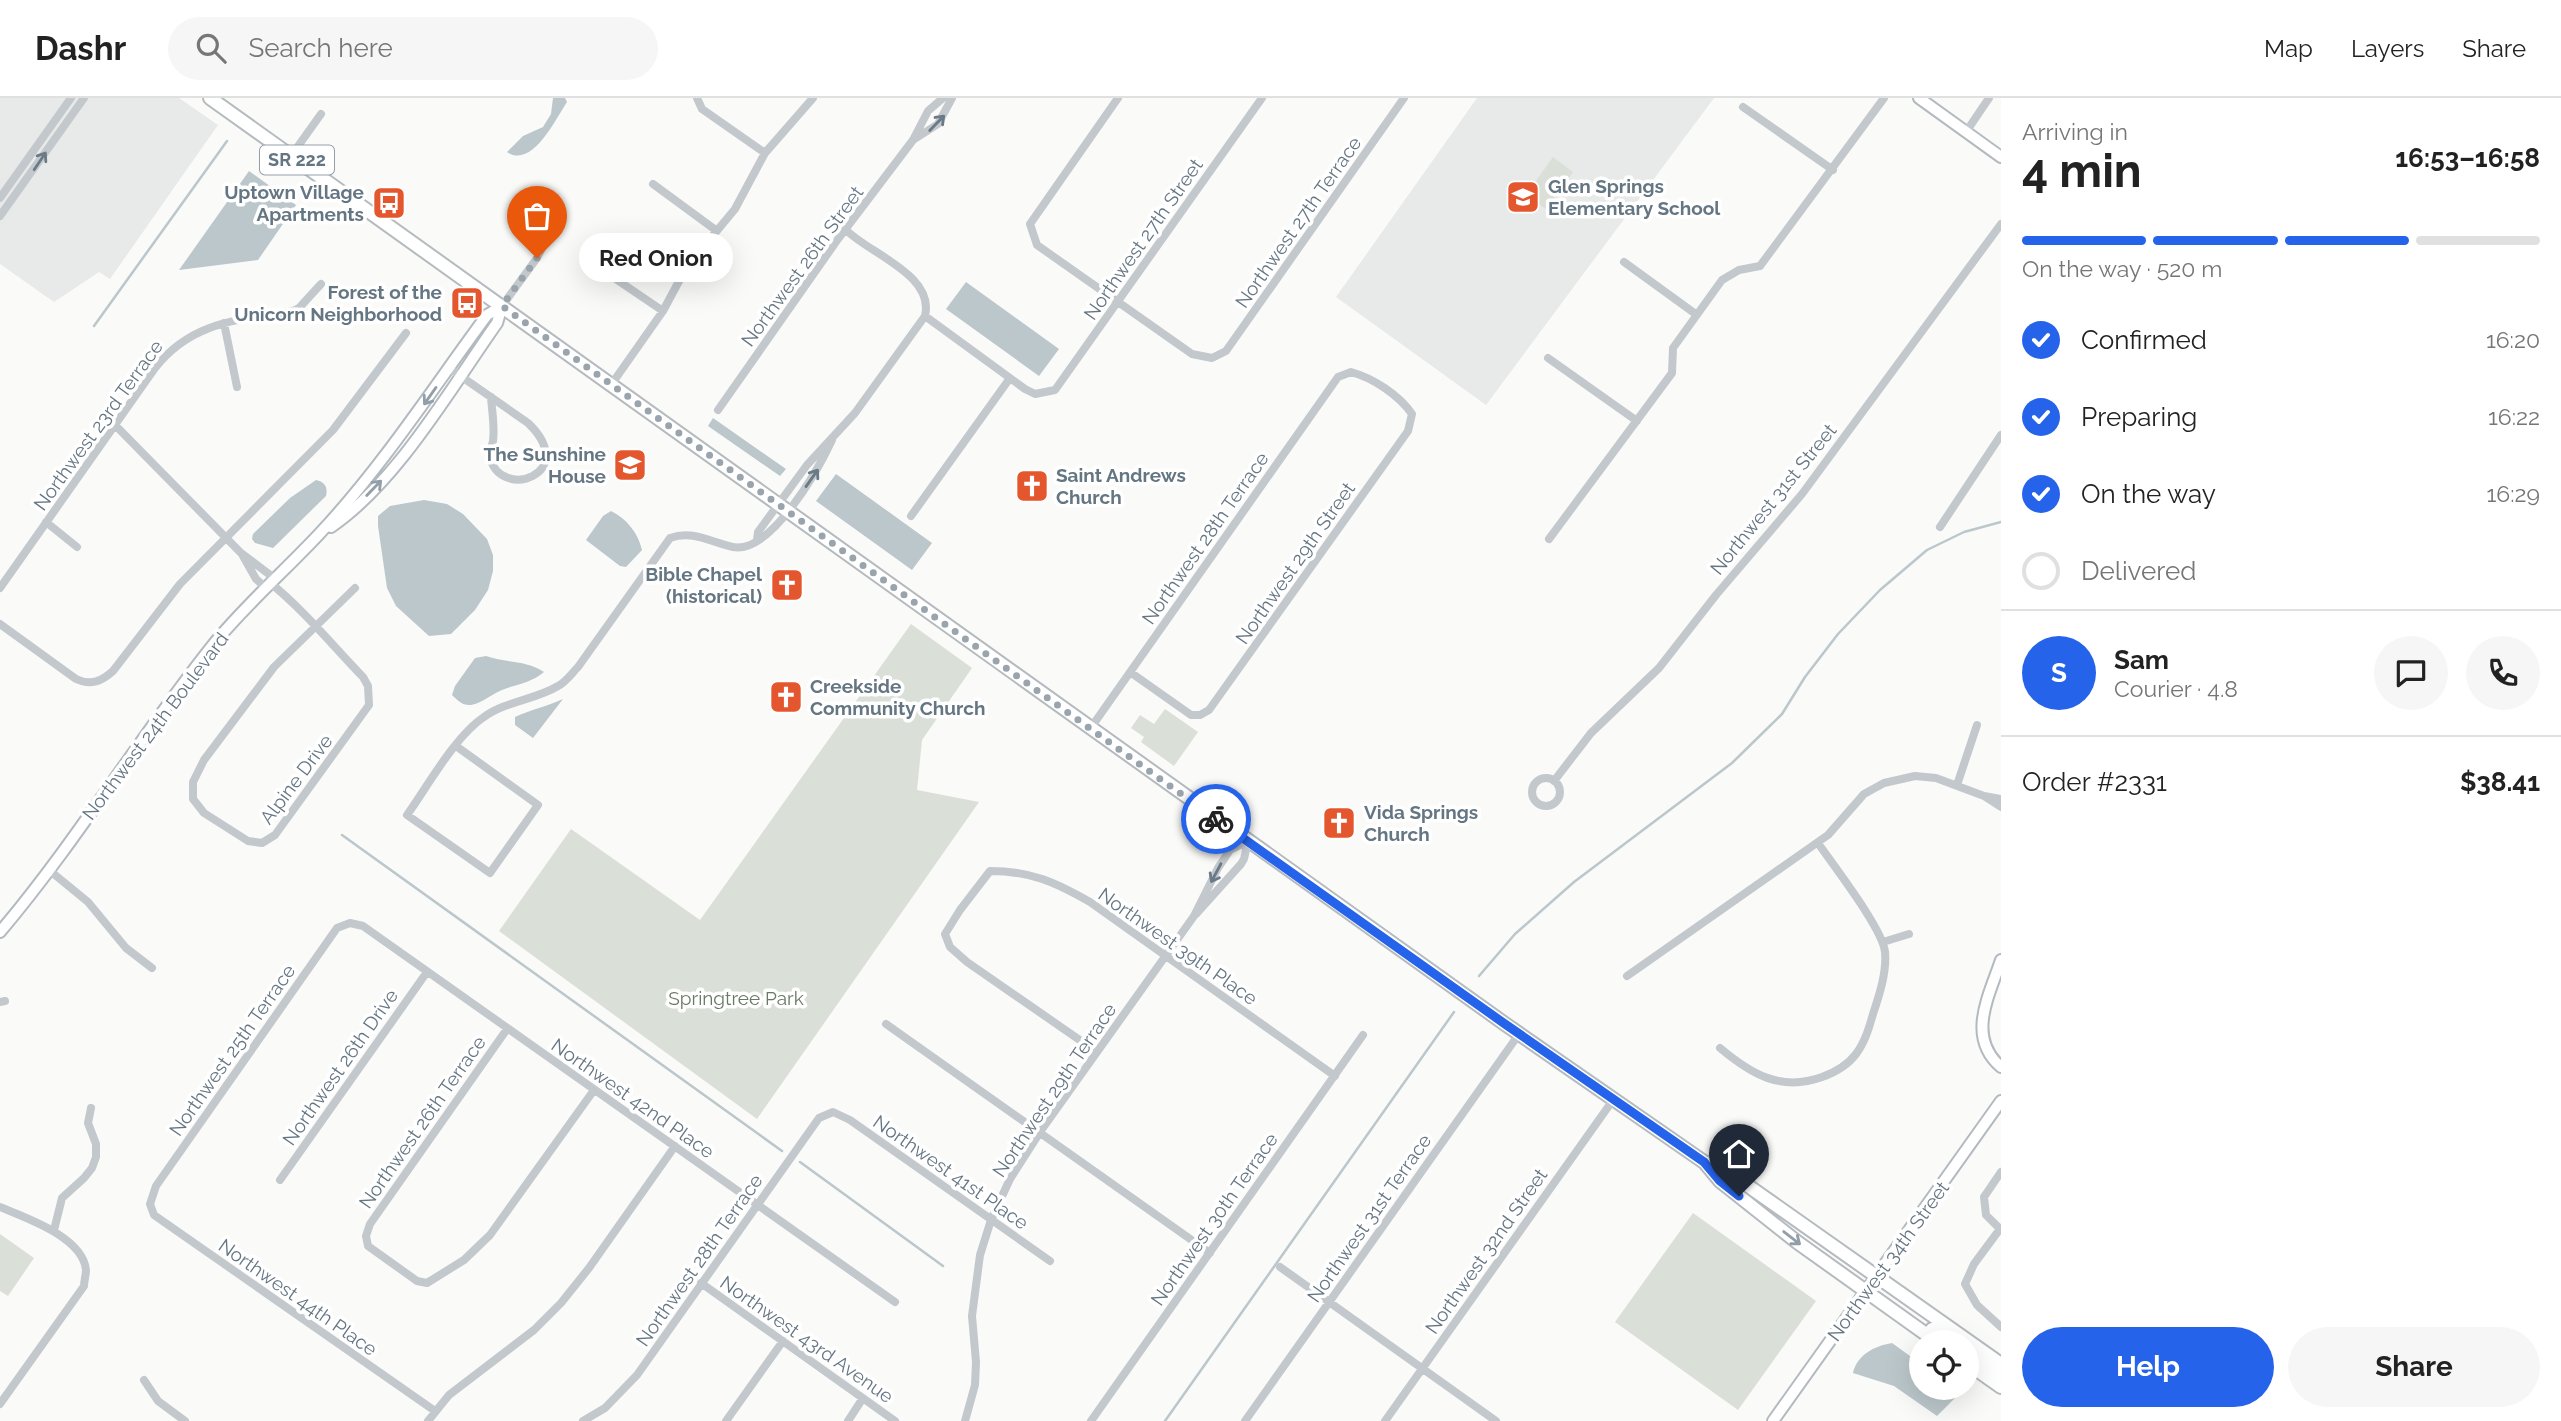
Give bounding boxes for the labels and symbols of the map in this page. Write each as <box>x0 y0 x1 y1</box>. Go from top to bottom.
one-way arrow <box>928 115 945 132</box>
street label: Northwest 27th Terrace <box>1231 132 1365 312</box>
road number: SR 222 <box>260 146 334 174</box>
one-way arrow <box>33 152 47 171</box>
street label: Northwest 27th Street <box>1079 154 1207 324</box>
place label: Glen Springs Elementary School <box>1548 175 1721 219</box>
school or university icon: Glen Springs Elementary School <box>1504 178 1542 216</box>
place label: Uptown Village Apartments <box>224 181 364 225</box>
street label: Northwest 26th Street <box>736 181 868 350</box>
bus stop icon: Uptown Village Apartments <box>370 184 408 222</box>
pin <box>507 186 567 258</box>
callout: Red Onion <box>579 234 733 282</box>
place label: Forest of the Unicorn Neighborhood <box>234 281 442 325</box>
bus stop icon: Forest of the Unicorn Neighborhood <box>448 284 486 322</box>
street label: Northwest 23rd Terrace <box>29 336 167 514</box>
one-way arrow <box>422 386 437 405</box>
street label: Northwest 31st Street <box>1705 419 1841 579</box>
place label: The Sunshine House <box>483 443 606 487</box>
school or university icon: The Sunshine House <box>611 446 649 484</box>
street label: Northwest 28th Terrace <box>1137 448 1273 628</box>
place label: Saint Andrews Church <box>1056 464 1186 508</box>
church icon: Saint Andrews Church <box>1013 467 1051 505</box>
one-way arrow <box>805 469 819 488</box>
street label: Northwest 29th Street <box>1231 477 1360 648</box>
one-way arrow <box>366 480 383 497</box>
place label: Bible Chapel (historical) <box>645 563 763 607</box>
church icon: Bible Chapel (historical) <box>768 566 806 604</box>
street label: Northwest 24th Boulevard <box>77 628 233 824</box>
place label: Creekside Community Church <box>810 675 985 719</box>
church icon: Creekside Community Church <box>767 678 805 716</box>
street label: Alpine Drive <box>255 730 337 828</box>
courier <box>1181 784 1251 854</box>
place label: Vida Springs Church <box>1364 801 1478 845</box>
church icon: Vida Springs Church <box>1320 804 1358 842</box>
one-way arrow <box>1208 863 1222 883</box>
street label: Northwest 39th Place <box>1094 883 1262 1009</box>
street label: Northwest 25th Terrace <box>164 960 300 1140</box>
street label: Northwest 26th Drive <box>278 985 402 1149</box>
park label: Springtree Park <box>668 987 804 1009</box>
street label: Northwest 29th Terrace <box>988 999 1120 1181</box>
street label: Northwest 26th Terrace <box>354 1032 490 1212</box>
street label: Northwest 42nd Place <box>548 1034 718 1162</box>
street label: Northwest 41st Place <box>869 1110 1033 1234</box>
pin <box>1709 1124 1769 1196</box>
street label: Northwest 30th Terrace <box>1146 1128 1282 1310</box>
street label: Northwest 31st Terrace <box>1303 1130 1435 1306</box>
street label: Northwest 32nd Street <box>1421 1164 1552 1338</box>
street label: Northwest 28th Terrace <box>631 1170 767 1350</box>
street label: Northwest 34th Street <box>1823 1176 1954 1345</box>
one-way arrow <box>1782 1231 1801 1246</box>
street label: Northwest 44th Place <box>215 1234 381 1360</box>
street label: Northwest 43rd Avenue <box>716 1271 898 1407</box>

